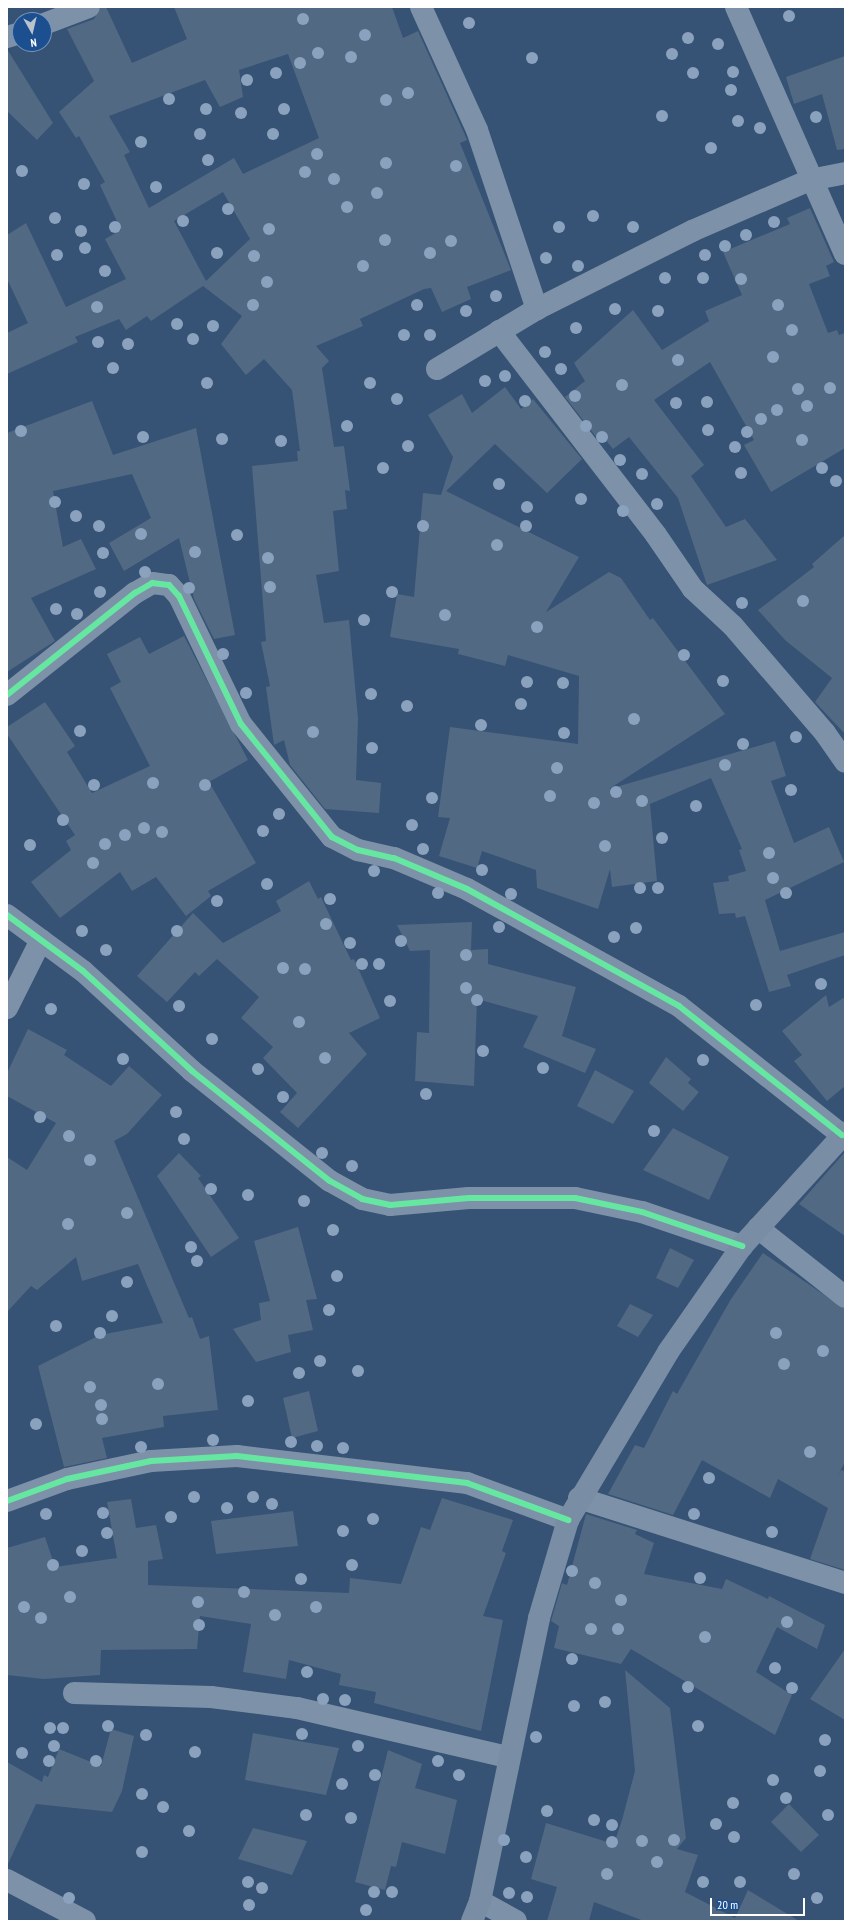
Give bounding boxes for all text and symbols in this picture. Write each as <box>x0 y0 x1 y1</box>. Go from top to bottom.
north arrow <box>12 12 52 52</box>
text: N <box>30 36 37 50</box>
scale bar <box>712 1890 807 1916</box>
text: 20 m <box>717 1897 738 1912</box>

